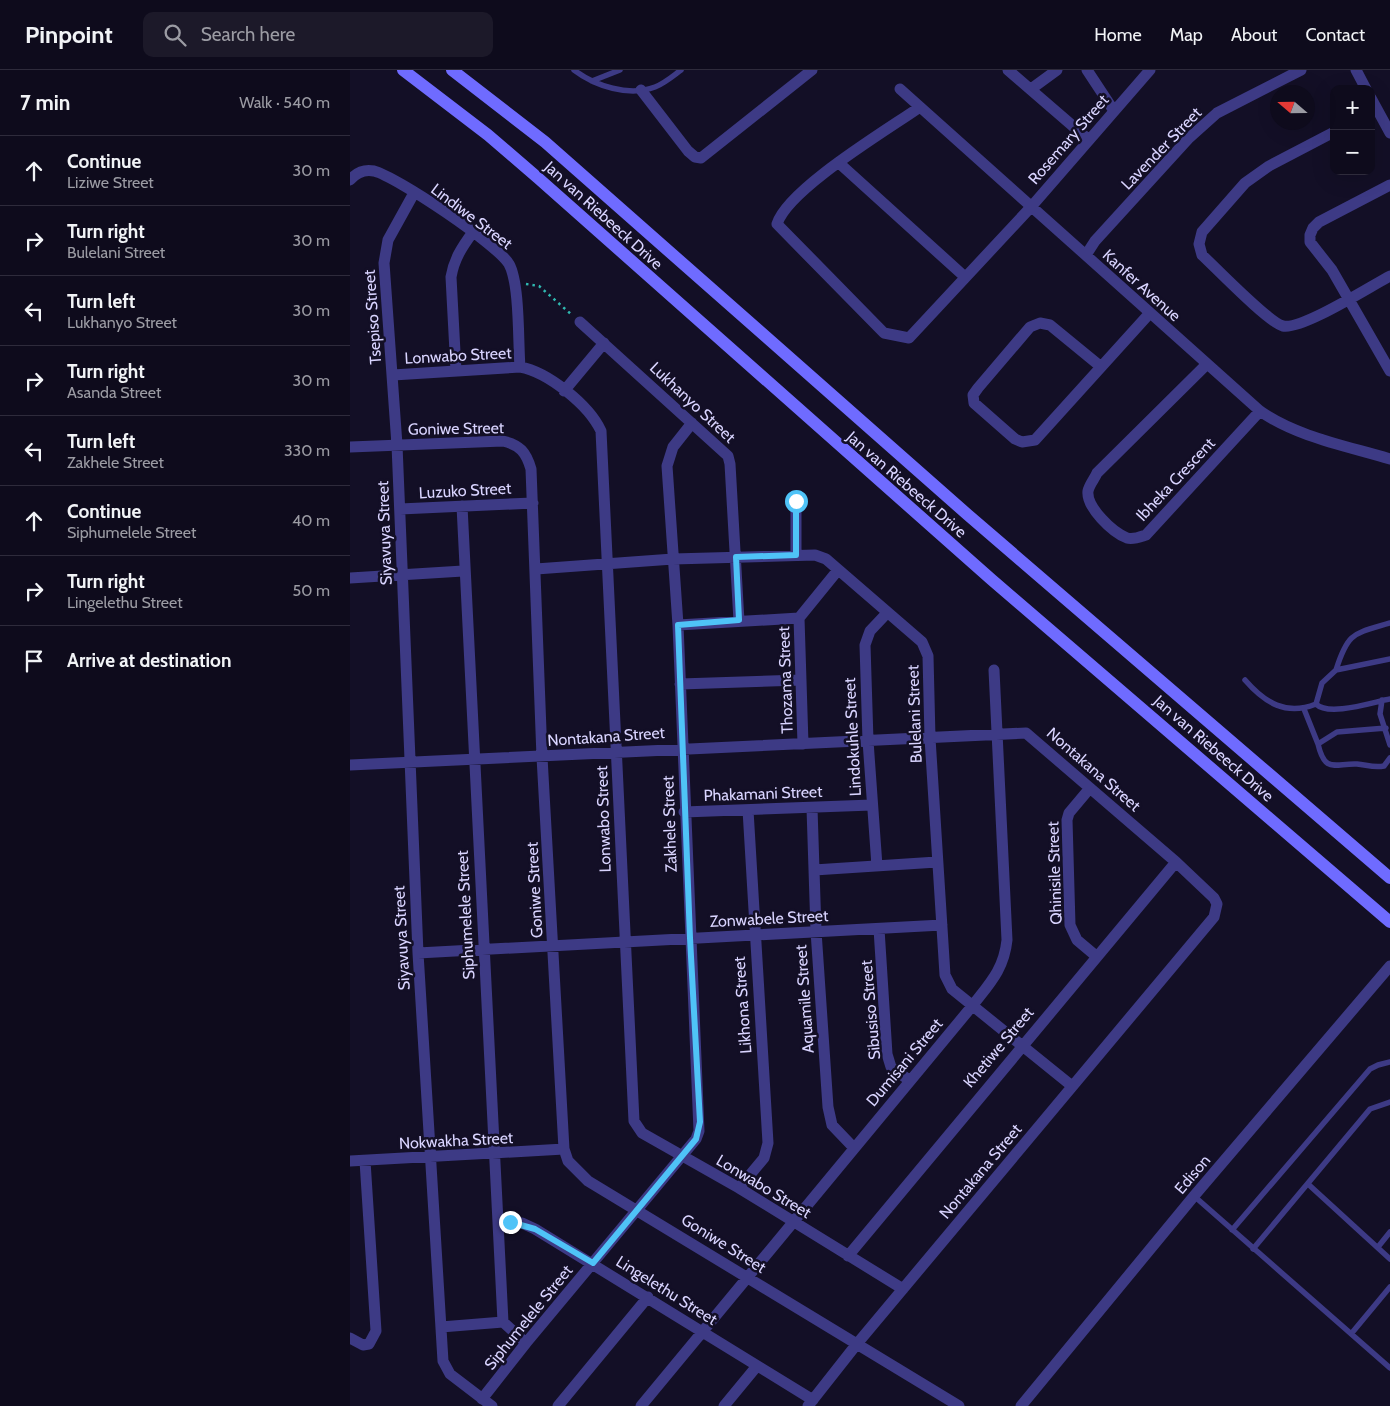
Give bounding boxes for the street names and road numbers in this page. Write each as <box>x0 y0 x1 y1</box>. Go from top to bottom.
street label: Rosemary Street <box>1024 90 1113 188</box>
street label: Lavender Street <box>1117 103 1206 193</box>
street label: Jan van Riebeeck Drive <box>540 157 667 273</box>
street label: Lindiwe Street <box>427 180 517 254</box>
street label: Kanfer Avenue <box>1099 245 1185 325</box>
street label: Tsepiso Street <box>360 268 385 365</box>
street label: Lonwabo Street <box>404 343 513 368</box>
street label: Lukhanyo Street <box>646 358 740 447</box>
street label: Goniwe Street <box>408 418 505 439</box>
street label: Jan van Riebeeck Drive <box>842 427 970 542</box>
street label: Ibheka Crescent <box>1132 433 1219 525</box>
street label: Luzuko Street <box>418 479 512 502</box>
street label: Siyavuya Street <box>373 480 396 586</box>
street label: Thozama Street <box>774 625 797 734</box>
street label: Bulelani Street <box>903 664 926 763</box>
street label: Lindokuhle Street <box>840 677 865 797</box>
street label: Jan van Riebeeck Drive <box>1149 691 1277 806</box>
street label: Nontakana Street <box>547 723 666 750</box>
street label: Nontakana Street <box>1043 724 1145 816</box>
street label: Lonwabo Street <box>592 765 615 873</box>
street label: Zakhele Street <box>658 775 681 873</box>
street label: Phakamani Street <box>703 782 823 805</box>
street label: Qhinisile Street <box>1043 820 1066 925</box>
street label: Goniwe Street <box>522 841 547 939</box>
street label: Siphumelele Street <box>453 849 478 980</box>
street label: Siyavuya Street <box>389 885 414 991</box>
street label: Zonwabele Street <box>709 906 829 931</box>
street label: Aquamile Street <box>791 943 818 1054</box>
street label: Likhona Street <box>730 955 755 1054</box>
street label: Sibusiso Street <box>857 959 884 1061</box>
street label: Khetiwe Street <box>959 1003 1038 1091</box>
street label: Dumisani Street <box>862 1014 947 1110</box>
street label: Nontakana Street <box>935 1120 1026 1223</box>
street label: Nokwakha Street <box>398 1128 514 1153</box>
street label: Lonwabo Street <box>713 1151 815 1222</box>
street label: Edison <box>1171 1151 1214 1198</box>
street label: Goniwe Street <box>678 1210 770 1277</box>
street label: Lingelethu Street <box>613 1252 721 1329</box>
street label: Siphumelele Street <box>480 1261 577 1374</box>

